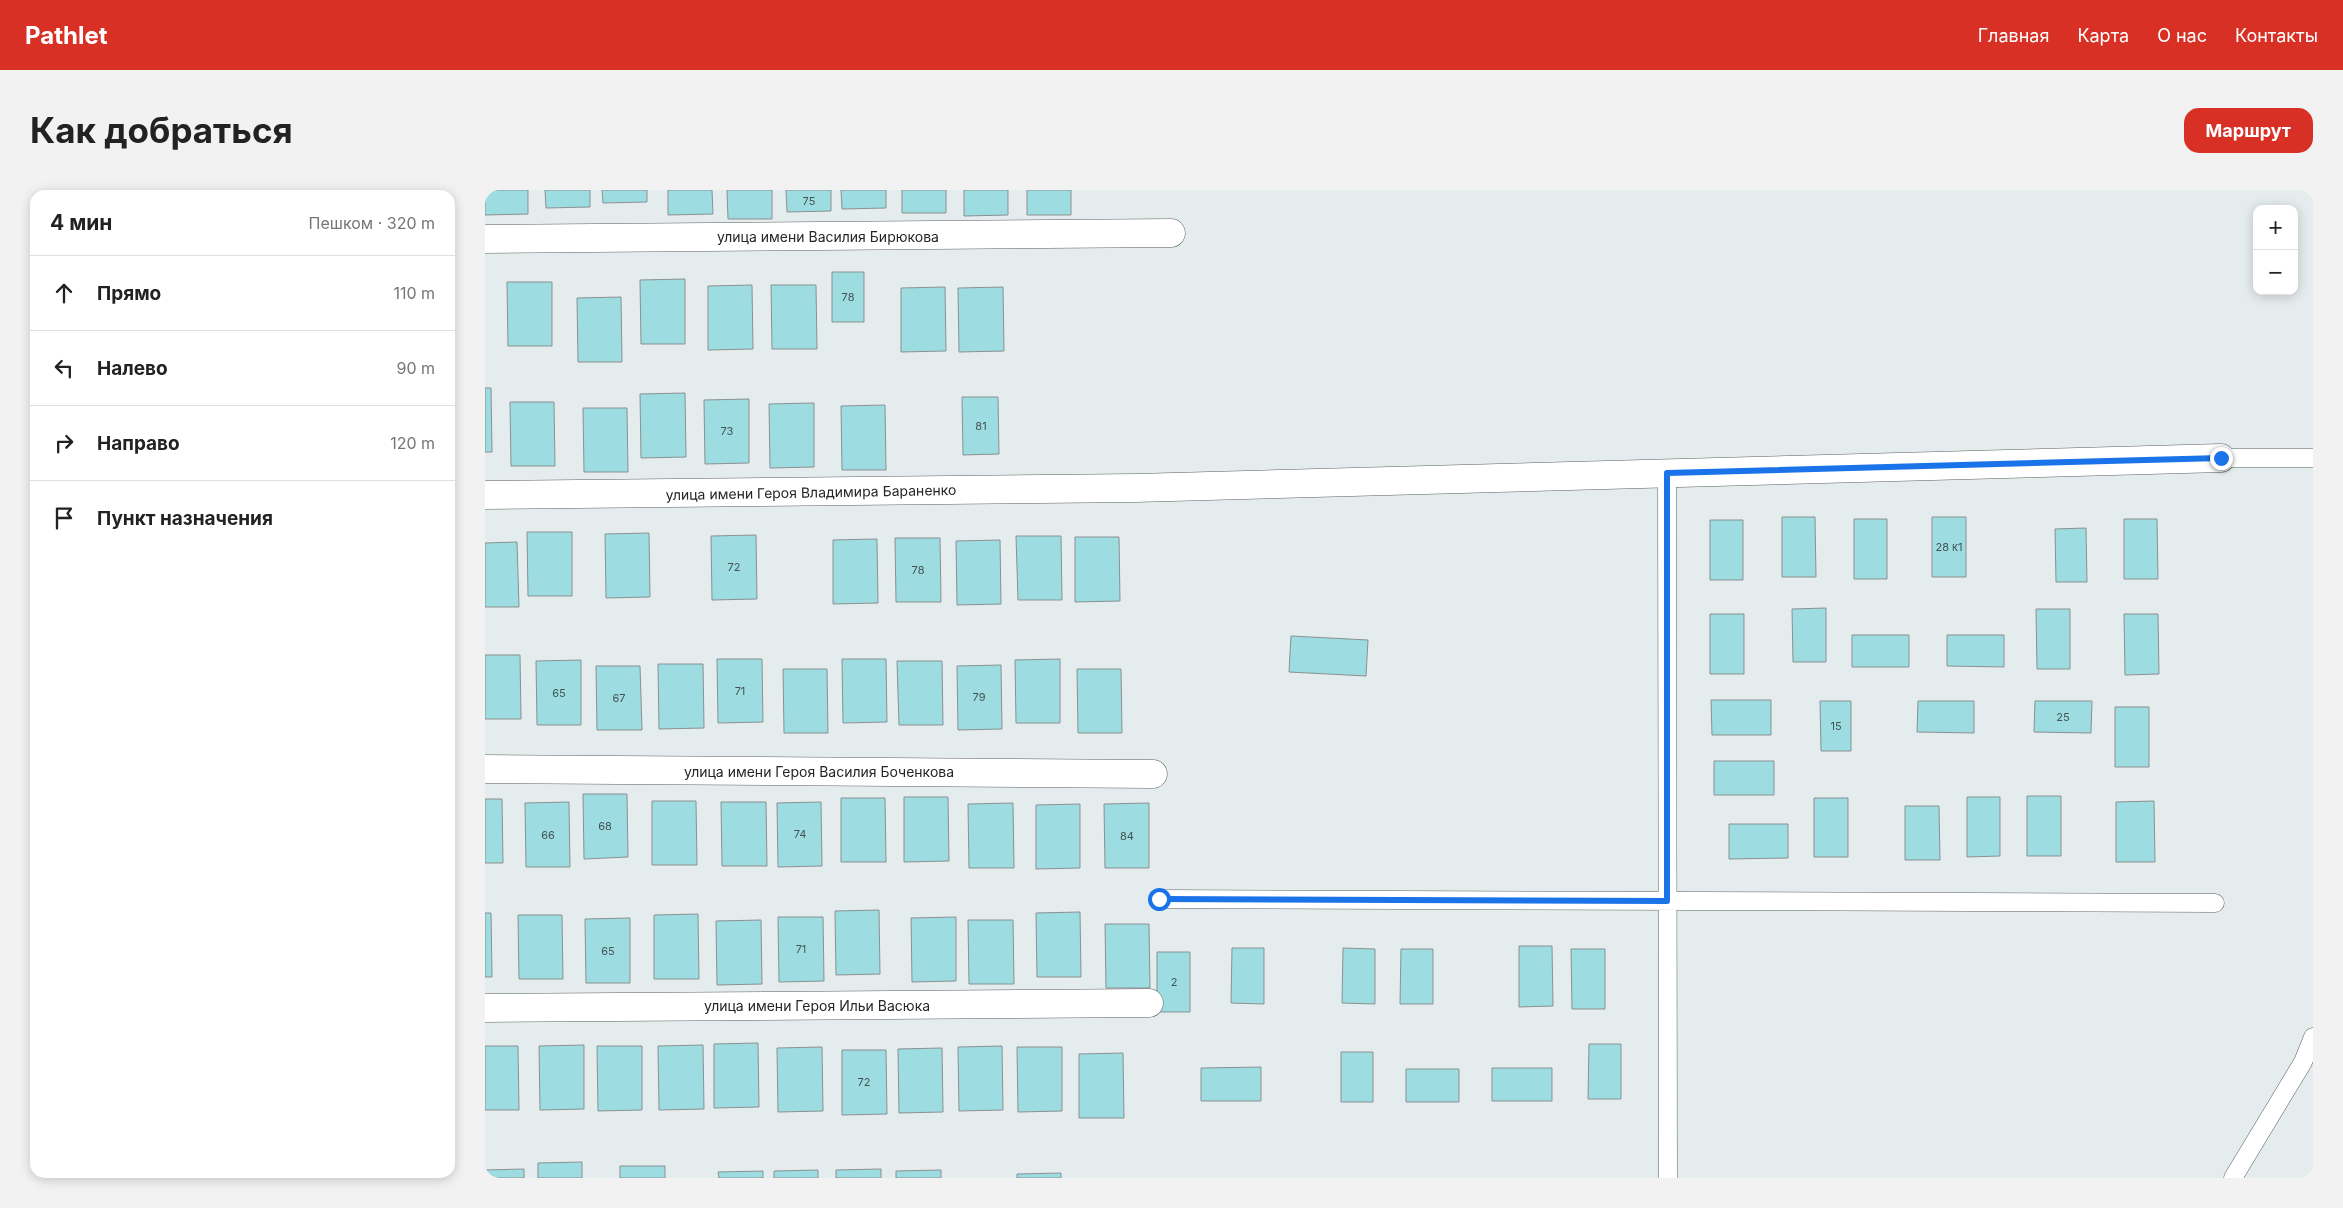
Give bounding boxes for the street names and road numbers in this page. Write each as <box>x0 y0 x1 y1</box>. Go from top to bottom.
street label: улица имени Василия Бирюкова <box>717 228 939 245</box>
street label: улица имени Героя Владимира Бараненко <box>665 481 957 503</box>
street label: улица имени Героя Василия Боченкова <box>684 763 954 780</box>
street label: улица имени Героя Ильи Васюка <box>704 997 930 1014</box>

